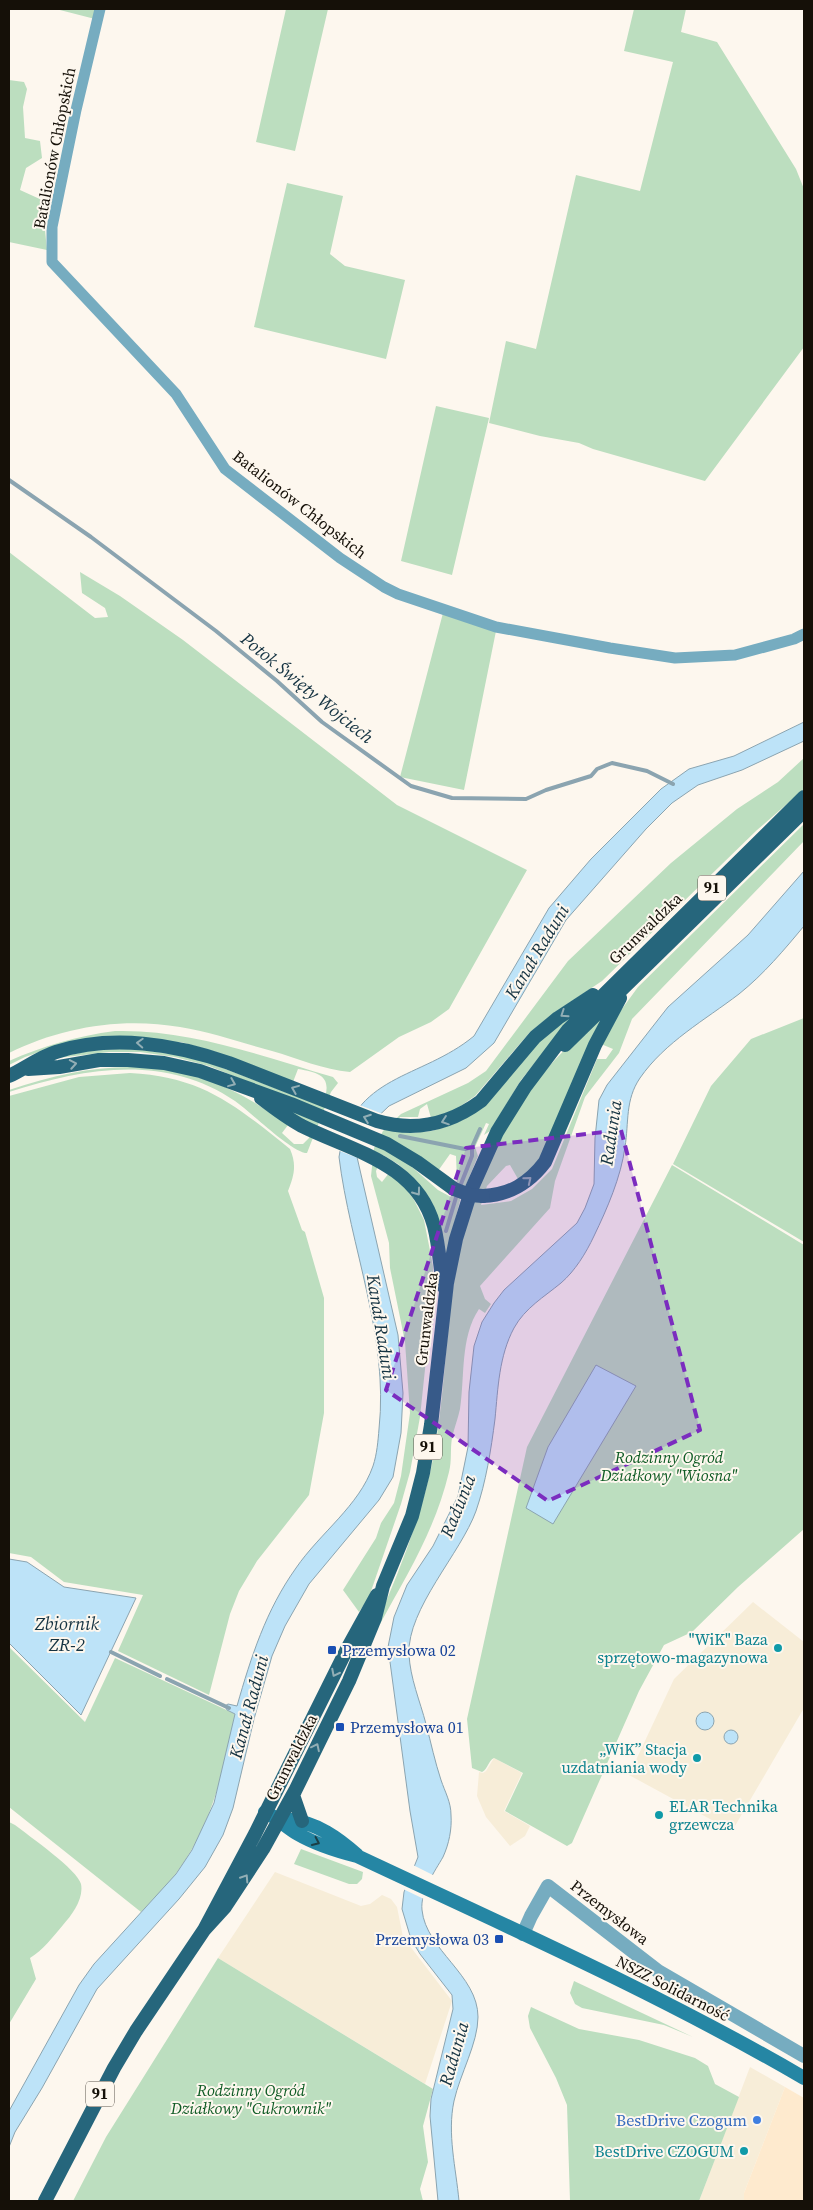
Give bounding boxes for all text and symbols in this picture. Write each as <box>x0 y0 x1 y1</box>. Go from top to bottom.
street label: Batalionów Chłopskich <box>28 65 81 231</box>
street label: Batalionów Chłopskich <box>228 445 372 563</box>
water label: Potok Święty Wojciech <box>235 626 379 749</box>
road number: 91 <box>698 876 726 900</box>
street label: Grunwaldzka <box>603 887 687 969</box>
water label: Kanał Raduni <box>498 899 575 1005</box>
one-way arrow <box>560 1008 569 1017</box>
one-way arrow <box>136 1038 144 1049</box>
one-way arrow <box>69 1060 77 1070</box>
one-way arrow <box>227 1077 236 1087</box>
one-way arrow <box>291 1085 300 1096</box>
water label: Radunia <box>593 1098 628 1168</box>
one-way arrow <box>364 1114 372 1124</box>
one-way arrow <box>441 1115 449 1125</box>
one-way arrow <box>522 1178 531 1186</box>
one-way arrow <box>411 1186 420 1196</box>
street label: Grunwaldzka <box>409 1270 443 1367</box>
water label: Kanał Raduni <box>361 1272 402 1382</box>
road number: 91 <box>414 1434 442 1460</box>
park label: Rodzinny Ogród Działkowy "Wiosna" <box>599 1446 738 1486</box>
water label: Radunia <box>433 1470 482 1542</box>
water label: Zbiornik ZR-2 <box>34 1611 100 1657</box>
place label: "WiK" Baza sprzętowo-magazynowa <box>597 1628 769 1668</box>
place label: Przemysłowa 02 <box>342 1639 456 1661</box>
marker: "WiK" Baza sprzętowo-magazynowa <box>772 1642 784 1654</box>
marker: Przemysłowa 02 <box>326 1644 338 1656</box>
water label: Kanał Raduni <box>222 1652 274 1762</box>
one-way arrow <box>331 1667 341 1676</box>
street label: Grunwaldzka <box>260 1709 323 1804</box>
place label: Przemysłowa 01 <box>350 1716 464 1738</box>
marker: Przemysłowa 01 <box>334 1721 346 1733</box>
place label: „WiK” Stacja uzdatniania wody <box>561 1738 688 1778</box>
one-way arrow <box>310 1743 321 1752</box>
marker: „WiK” Stacja uzdatniania wody <box>691 1752 703 1764</box>
place label: ELAR Technika grzewcza <box>669 1795 779 1835</box>
marker: ELAR Technika grzewcza <box>653 1809 665 1821</box>
one-way arrow <box>311 1836 320 1847</box>
street label: Przemysłowa <box>566 1874 654 1950</box>
one-way arrow <box>239 1875 249 1884</box>
place label: Przemysłowa 03 <box>375 1928 489 1950</box>
marker: Przemysłowa 03 <box>493 1933 505 1945</box>
street label: NSZZ Solidarność <box>613 1950 734 2026</box>
water label: Radunia <box>432 2018 475 2090</box>
park label: Rodzinny Ogród Działkowy "Cukrownik" <box>170 2079 331 2119</box>
road number: 91 <box>86 2082 114 2106</box>
place label: BestDrive Czogum <box>616 2109 747 2131</box>
marker: BestDrive Czogum <box>751 2114 763 2126</box>
place label: BestDrive CZOGUM <box>595 2140 734 2162</box>
marker: BestDrive CZOGUM <box>738 2145 750 2157</box>

